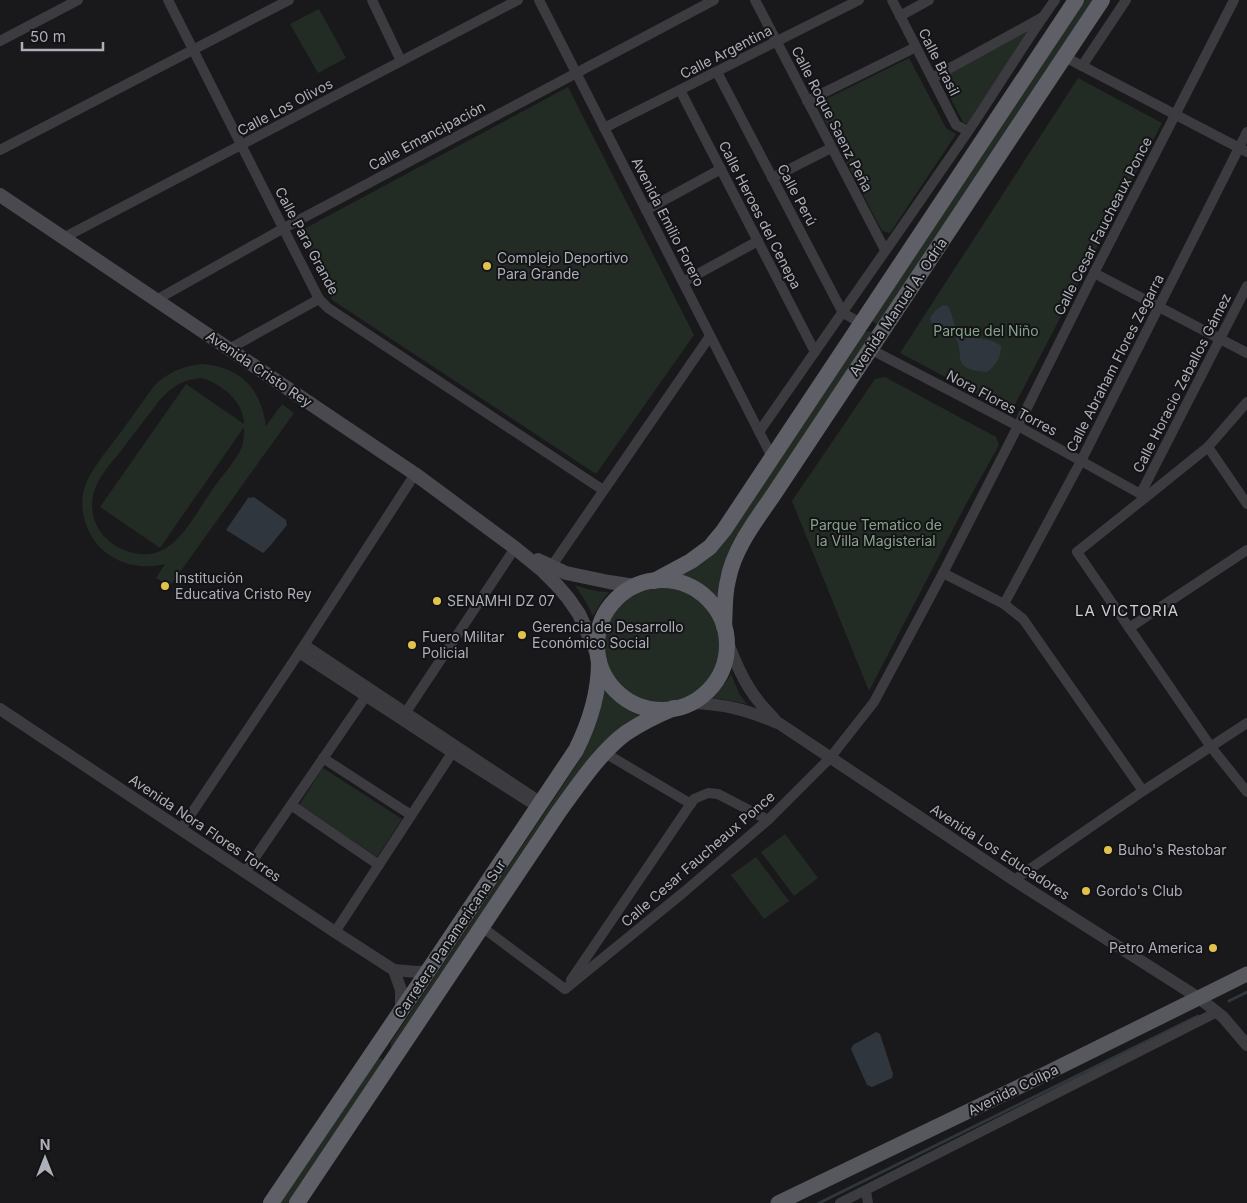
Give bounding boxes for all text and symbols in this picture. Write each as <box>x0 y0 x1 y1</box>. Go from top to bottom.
scale bar <box>22 20 104 52</box>
street label: Calle Argentina <box>677 21 775 82</box>
street label: Calle Brasil <box>915 25 964 98</box>
text: 50 m <box>30 27 66 46</box>
street label: Calle Roque Saenz Peña <box>788 43 877 194</box>
street label: Calle Los Olivos <box>234 74 335 139</box>
street label: Calle Emancipación <box>365 98 488 174</box>
street label: Calle Cesar Faucheaux Ponce <box>1050 134 1155 318</box>
street label: Calle Heroes del Cenepa <box>716 138 805 292</box>
street label: Avenida Emilio Forero <box>629 154 708 289</box>
street label: Calle Perú <box>774 161 821 229</box>
street label: Calle Para Grande <box>272 184 343 297</box>
street label: Avenida Manuel A. Odría <box>845 235 950 379</box>
place label: Complejo Deportivo Para Grande <box>497 249 628 282</box>
marker: Complejo Deportivo Para Grande <box>481 260 493 272</box>
street label: Calle Abraham Flores Zegarra <box>1062 271 1167 455</box>
street label: Calle Horacio Zeballos Gámez <box>1129 290 1234 475</box>
park label: Parque del Niño <box>933 322 1039 339</box>
street label: Avenida Cristo Rey <box>203 327 316 410</box>
street label: Nora Flores Torres <box>944 366 1061 439</box>
park label: Parque Tematico de la Villa Magisterial <box>810 516 942 549</box>
place label: Institución Educativa Cristo Rey <box>175 569 312 602</box>
marker: Institución Educativa Cristo Rey <box>159 580 171 592</box>
place label: SENAMHI DZ 07 <box>447 592 555 609</box>
marker: SENAMHI DZ 07 <box>431 595 443 607</box>
district label: LA VICTORIA <box>1075 601 1179 620</box>
place label: Gerencia de Desarrollo Económico Social <box>532 618 684 651</box>
place label: Fuero Militar Policial <box>422 628 504 661</box>
marker: Gerencia de Desarrollo Económico Social <box>516 629 528 641</box>
marker: Fuero Militar Policial <box>406 639 418 651</box>
street label: Avenida Nora Flores Torres <box>126 770 284 885</box>
street label: Calle Cesar Faucheaux Ponce <box>617 787 778 930</box>
street label: Avenida Los Educadores <box>927 800 1073 903</box>
place label: Buho's Restobar <box>1118 841 1226 858</box>
marker: Buho's Restobar <box>1102 844 1114 856</box>
street label: Carretera Panamericana Sur <box>390 856 509 1021</box>
place label: Gordo's Club <box>1096 882 1183 899</box>
marker: Gordo's Club <box>1080 885 1092 897</box>
place label: Petro America <box>1109 939 1203 956</box>
marker: Petro America <box>1207 942 1219 954</box>
street label: Avenida Collpa <box>965 1060 1061 1119</box>
north arrow <box>20 1133 70 1183</box>
text: N <box>40 1136 50 1153</box>

